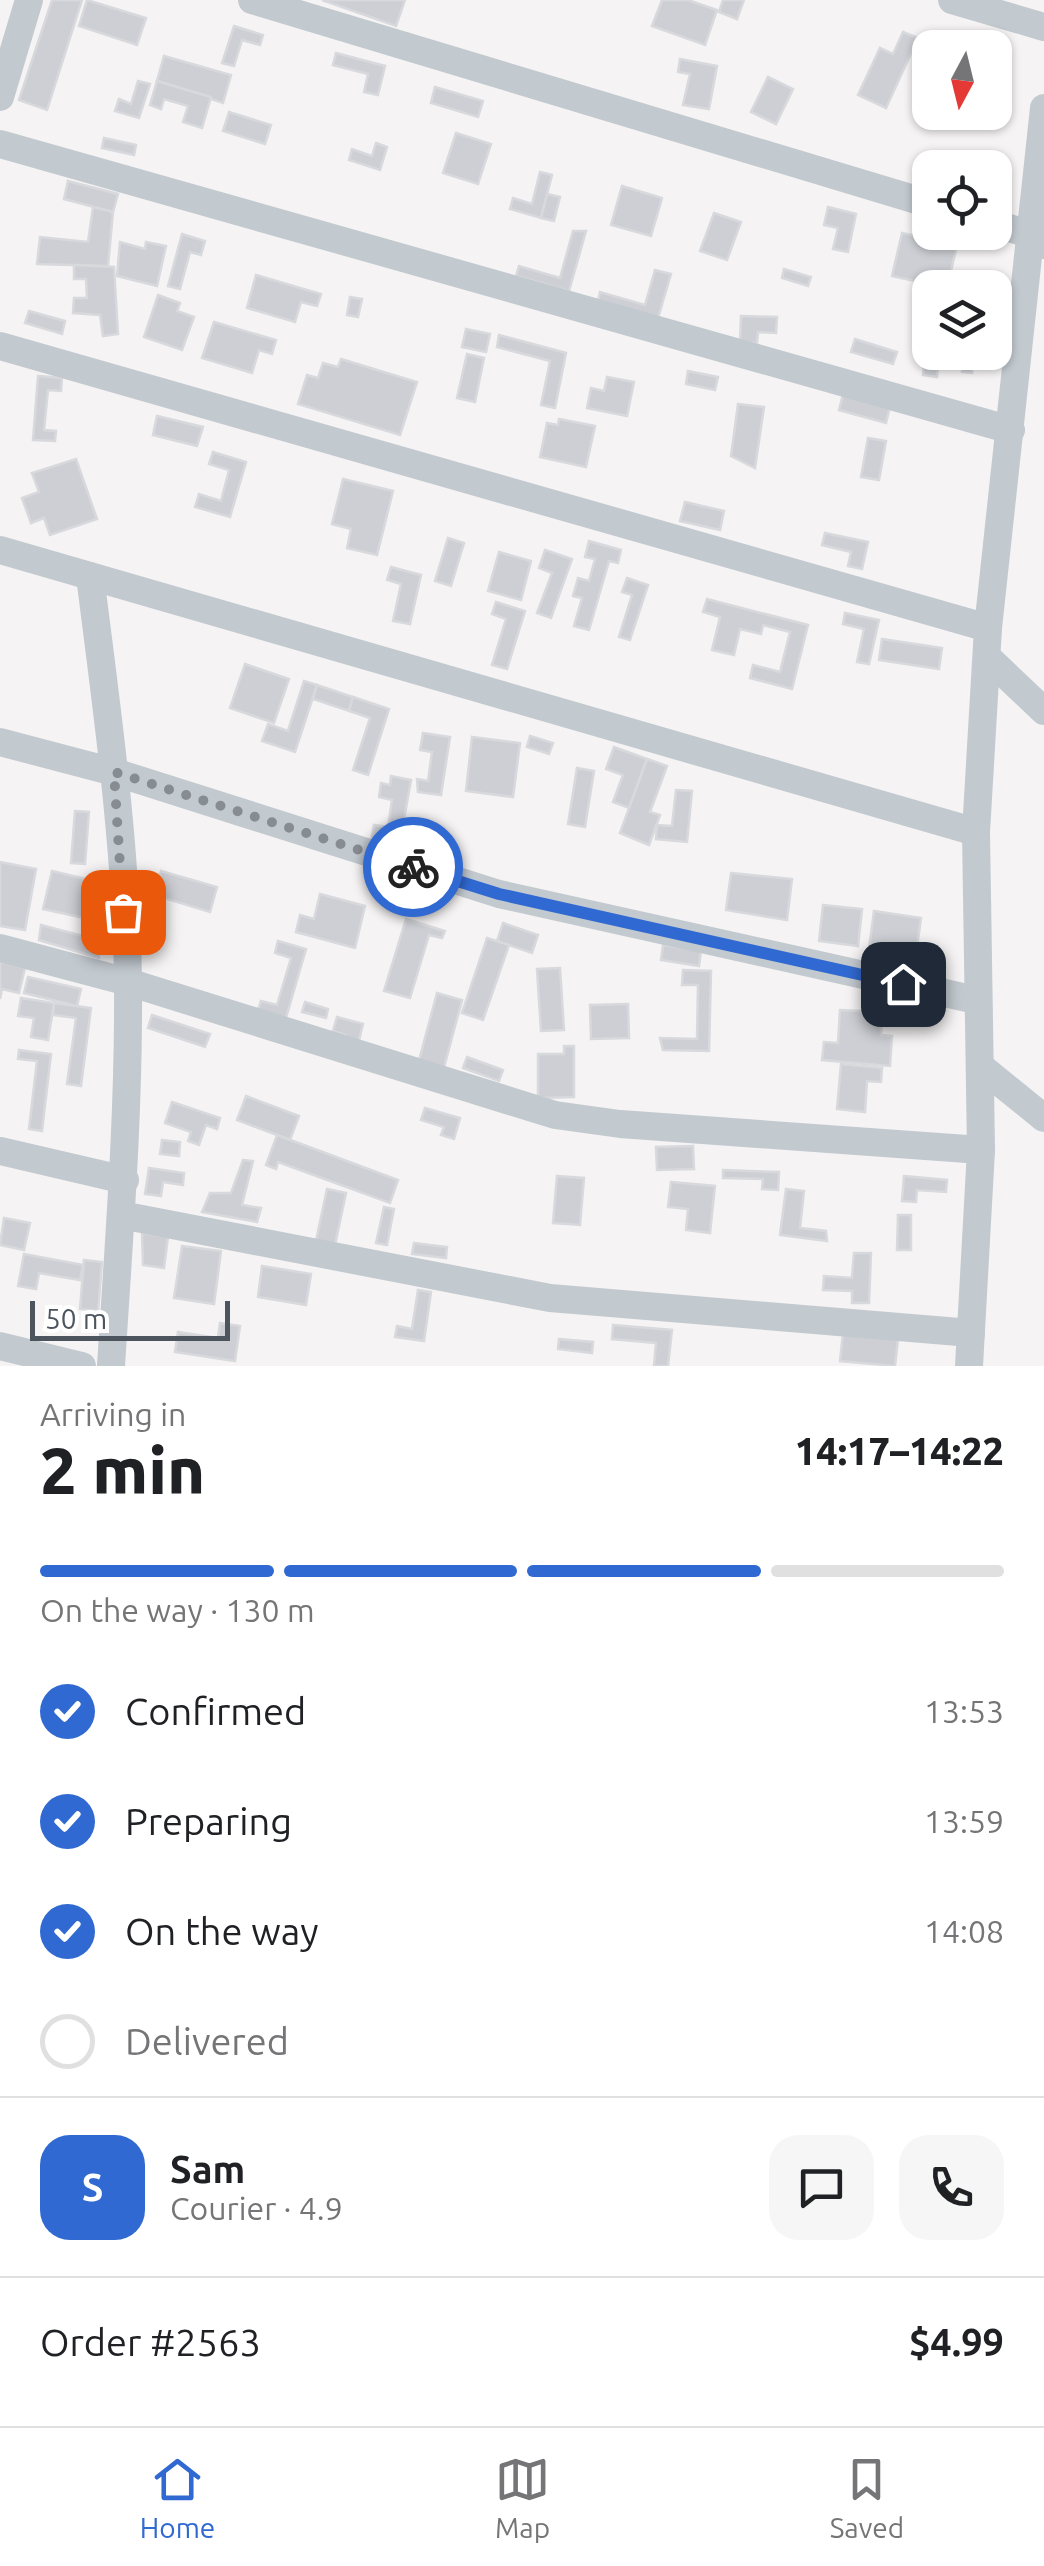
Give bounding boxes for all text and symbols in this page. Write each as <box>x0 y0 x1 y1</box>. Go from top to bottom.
north arrow <box>912 30 1012 130</box>
map controls <box>912 30 1012 370</box>
button: locate <box>912 150 1012 250</box>
button: layers <box>912 270 1012 370</box>
courier <box>363 817 463 917</box>
icon: bike <box>386 840 441 895</box>
pin <box>81 870 166 955</box>
icon: bag <box>96 885 151 940</box>
pin <box>861 942 946 1027</box>
icon: home <box>876 957 931 1012</box>
scale bar <box>30 1296 230 1341</box>
text: 50 m <box>45 1303 107 1334</box>
text: Arriving in <box>40 1396 186 1432</box>
text: 14:17–14:22 <box>795 1430 1004 1472</box>
text: 2 min <box>40 1433 205 1506</box>
text: On the way · 130 m <box>40 1592 315 1628</box>
icon: check <box>40 1684 95 1739</box>
text: Confirmed <box>125 1690 306 1732</box>
text: 13:53 <box>924 1693 1004 1729</box>
icon: check <box>40 1794 95 1849</box>
text: Preparing <box>125 1800 292 1842</box>
text: 13:59 <box>924 1803 1004 1839</box>
icon: check <box>40 1904 95 1959</box>
text: On the way <box>125 1910 318 1952</box>
text: 14:08 <box>924 1913 1004 1949</box>
text: Delivered <box>125 2020 289 2062</box>
button: chat <box>769 2135 874 2240</box>
button: phone <box>899 2135 1004 2240</box>
text: Sam <box>170 2148 245 2190</box>
text: S <box>82 2166 103 2208</box>
text: Courier · 4.9 <box>170 2190 343 2226</box>
text: Order #2563 <box>40 2321 261 2363</box>
text: $4.99 <box>909 2321 1004 2363</box>
tab: Home <box>140 2452 215 2543</box>
tab: Map <box>495 2452 550 2543</box>
tab: Saved <box>830 2452 904 2543</box>

